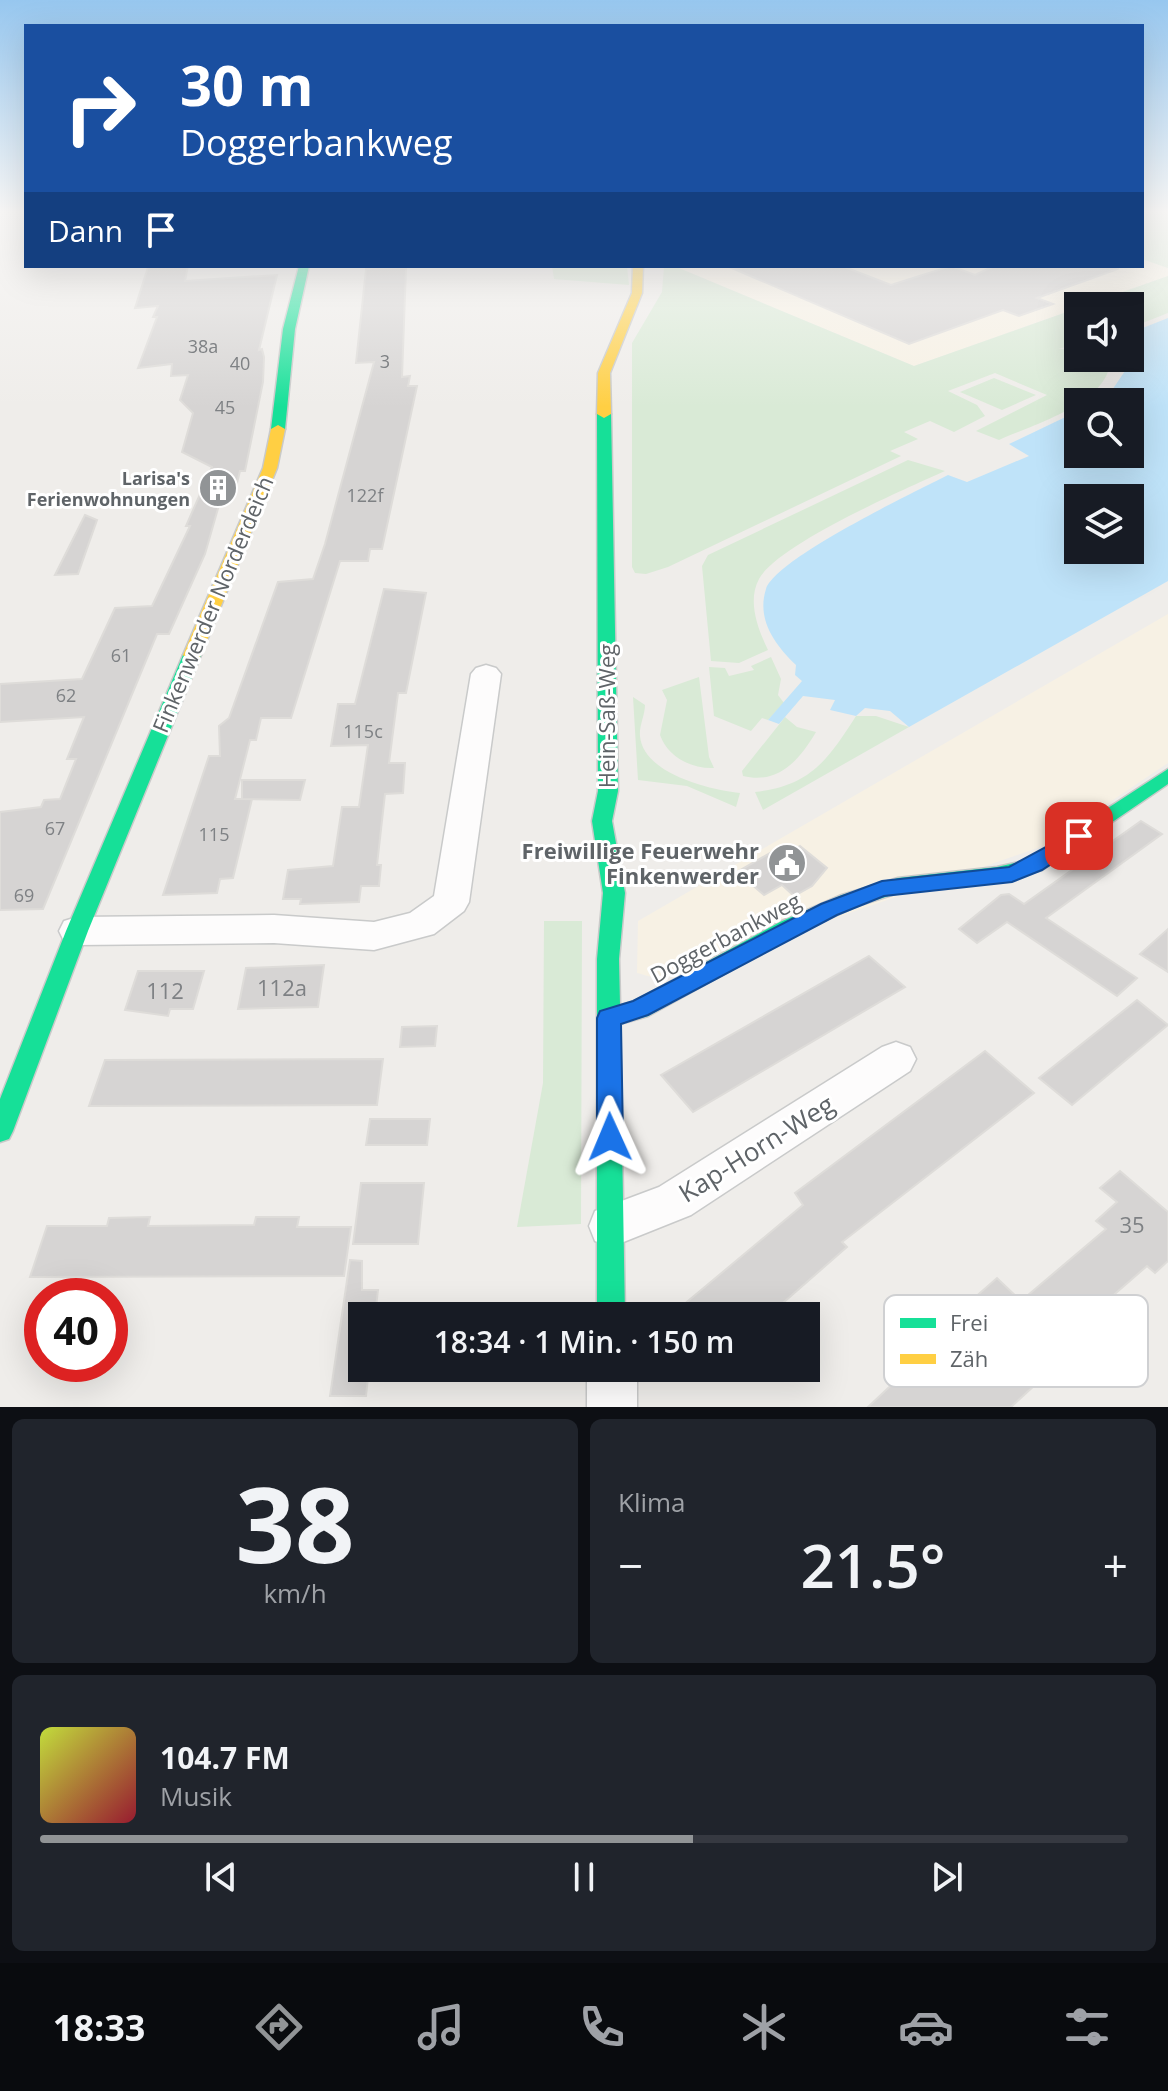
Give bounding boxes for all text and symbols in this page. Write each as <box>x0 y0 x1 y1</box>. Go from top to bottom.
text: 30 m <box>180 46 314 122</box>
icon: right <box>48 56 152 160</box>
text: Doggerbankweg <box>180 118 452 167</box>
icon: arrive <box>139 208 183 252</box>
text: Dann <box>48 210 123 251</box>
map controls <box>1064 292 1144 564</box>
button: sound <box>1064 292 1144 372</box>
house number: 38a <box>188 334 218 358</box>
house number: 3 <box>380 349 390 373</box>
house number: 40 <box>230 351 250 375</box>
button: search <box>1064 388 1144 468</box>
house number: 45 <box>215 395 235 419</box>
place label: Larisa's Ferienwohnungen <box>27 466 190 511</box>
building icon: Larisa's Ferienwohnungen <box>197 467 239 509</box>
street label: Finkenwerder Norderdeich <box>144 471 280 737</box>
house number: 122f <box>347 483 384 507</box>
button: layers <box>1064 484 1144 564</box>
house number: 61 <box>111 643 131 667</box>
street label: Hein-Saß-Weg <box>591 644 621 788</box>
house number: 62 <box>56 683 76 707</box>
house number: 115c <box>343 719 383 743</box>
pin <box>1045 802 1113 870</box>
icon: arrive <box>1057 814 1101 858</box>
house number: 67 <box>45 816 65 840</box>
house number: 115 <box>199 822 229 846</box>
place label: Freiwillige Feuerwehr Finkenwerder <box>522 835 759 890</box>
public building icon: Freiwillige Feuerwehr Finkenwerder <box>766 842 808 884</box>
house number: 69 <box>14 883 34 907</box>
street label: Doggerbankweg <box>644 885 806 989</box>
house number: 112a <box>257 972 307 1002</box>
house number: 112 <box>146 975 184 1005</box>
street label: Kap-Horn-Weg <box>671 1086 841 1210</box>
position arrow <box>568 1095 652 1179</box>
house number: 35 <box>1119 1209 1145 1239</box>
speed limit sign: 40 <box>24 1278 128 1382</box>
legend <box>884 1295 1148 1387</box>
text: Frei <box>950 1307 988 1337</box>
text: 18:34 · 1 Min. · 150 m <box>434 1321 734 1362</box>
text: Zäh <box>950 1343 988 1373</box>
text: 38 <box>236 1452 354 1593</box>
text: Klima <box>618 1484 686 1520</box>
text: 21.5° <box>800 1524 946 1606</box>
text: − <box>618 1535 643 1595</box>
text: + <box>1103 1535 1128 1595</box>
text: km/h <box>263 1575 327 1611</box>
text: 104.7 FM <box>160 1737 290 1778</box>
text: Musik <box>160 1778 232 1814</box>
icon: previous <box>199 1855 243 1899</box>
icon: pause <box>562 1855 606 1899</box>
icon: next <box>925 1855 969 1899</box>
icon: directions <box>251 1999 307 2055</box>
icon: music <box>413 1999 469 2055</box>
icon: phone <box>574 1999 630 2055</box>
icon: climate <box>736 1999 792 2055</box>
icon: car <box>898 1999 954 2055</box>
icon: filters <box>1059 1999 1115 2055</box>
text: 18:33 <box>53 2003 145 2052</box>

